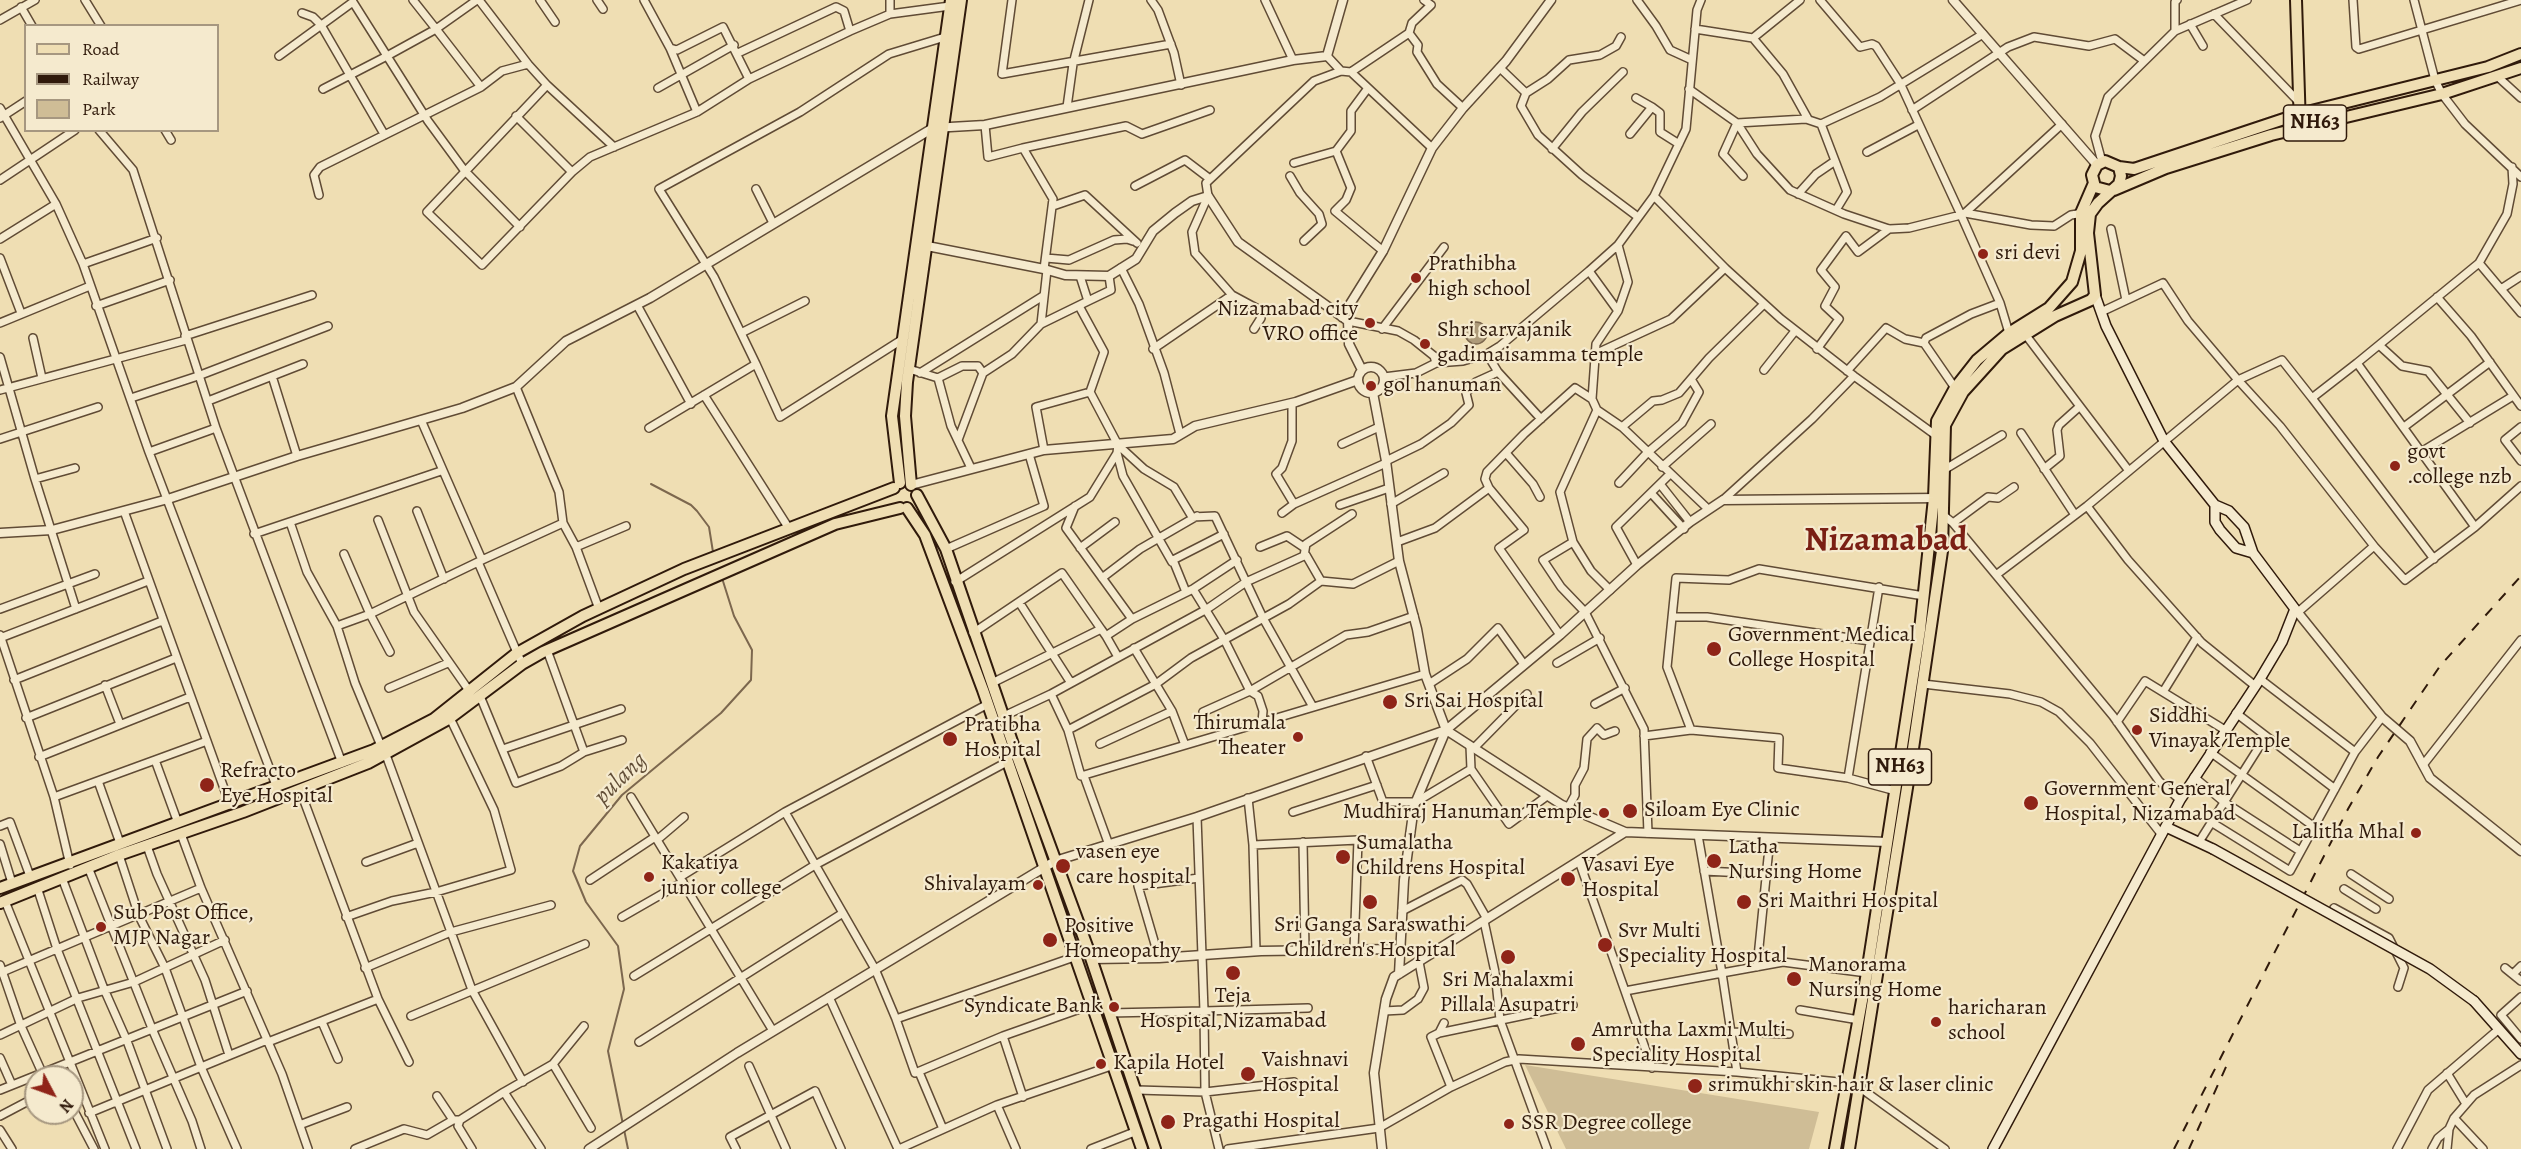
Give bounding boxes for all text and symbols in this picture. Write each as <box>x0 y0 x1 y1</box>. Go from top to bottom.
legend <box>24 24 219 132</box>
text: Road <box>82 37 119 61</box>
text: Railway <box>82 67 139 91</box>
text: Park <box>82 97 116 121</box>
road number: NH63 <box>2284 105 2346 141</box>
place label: sri devi <box>1995 241 2060 267</box>
marker: sri devi <box>1976 247 1990 261</box>
place label: Prathibha high school <box>1428 252 1530 304</box>
marker: Prathibha high school <box>1409 271 1423 285</box>
place label: Nizamabad city VRO office <box>1217 297 1358 348</box>
marker: Nizamabad city VRO office <box>1363 316 1377 330</box>
place label: Shri sarvajanik gadimaisamma temple <box>1437 318 1643 370</box>
marker: Shri sarvajanik gadimaisamma temple <box>1418 337 1432 351</box>
place label: gol hanuman <box>1383 373 1501 399</box>
marker: gol hanuman <box>1364 379 1378 393</box>
place label: govt .college nzb <box>2407 440 2512 492</box>
marker: govt .college nzb <box>2388 459 2402 473</box>
district label: Nizamabad <box>1804 522 1968 562</box>
place label: Government Medical College Hospital <box>1728 623 1915 674</box>
marker: Government Medical College Hospital <box>1705 640 1723 658</box>
place label: Sri Sai Hospital <box>1404 689 1543 715</box>
marker: Sri Sai Hospital <box>1381 693 1399 711</box>
place label: Siddhi Vinayak Temple <box>2149 704 2290 756</box>
place label: Thirumala Theater <box>1194 711 1286 762</box>
place label: Pratibha Hospital <box>964 713 1041 764</box>
marker: Siddhi Vinayak Temple <box>2130 723 2144 737</box>
marker: Pratibha Hospital <box>941 730 959 748</box>
marker: Thirumala Theater <box>1291 730 1305 744</box>
water label: pulang <box>589 747 653 811</box>
road number: NH63 <box>1868 749 1932 785</box>
place label: Refracto Eye Hospital <box>220 759 333 810</box>
marker: Refracto Eye Hospital <box>198 776 216 794</box>
place label: Government General Hospital, Nizamabad <box>2044 777 2235 828</box>
marker: Government General Hospital, Nizamabad <box>2022 794 2040 812</box>
place label: Siloam Eye Clinic <box>1644 798 1800 824</box>
place label: Mudhiraj Hanuman Temple <box>1343 800 1592 826</box>
marker: Siloam Eye Clinic <box>1621 802 1639 820</box>
marker: Mudhiraj Hanuman Temple <box>1597 806 1611 820</box>
place label: Lalitha Mhal <box>2291 820 2404 846</box>
marker: Lalitha Mhal <box>2409 826 2423 840</box>
place label: Sumalatha Childrens Hospital <box>1356 831 1525 882</box>
place label: Latha Nursing Home <box>1728 835 1862 886</box>
place label: vasen eye care hospital <box>1076 840 1190 891</box>
marker: Sumalatha Childrens Hospital <box>1334 848 1352 866</box>
place label: Kakatiya junior college <box>661 851 782 902</box>
marker: Latha Nursing Home <box>1705 852 1723 870</box>
place label: Vasavi Eye Hospital <box>1582 853 1675 904</box>
marker: vasen eye care hospital <box>1054 857 1072 875</box>
marker: Kakatiya junior college <box>642 870 656 884</box>
marker: Vasavi Eye Hospital <box>1559 870 1577 888</box>
place label: Shivalayam <box>924 872 1026 898</box>
marker: Shivalayam <box>1031 878 1045 892</box>
place label: Sri Maithri Hospital <box>1758 889 1938 915</box>
marker: Sri Ganga Saraswathi Children's Hospital <box>1361 893 1379 911</box>
marker: Sri Maithri Hospital <box>1735 893 1753 911</box>
place label: Sub Post Office, MJP Nagar <box>113 901 254 952</box>
place label: Sri Ganga Saraswathi Children's Hospital <box>1274 913 1466 964</box>
place label: Positive Homeopathy <box>1064 914 1180 966</box>
place label: Svr Multi Speciality Hospital <box>1618 919 1787 970</box>
marker: Sub Post Office, MJP Nagar <box>94 920 108 934</box>
marker: Positive Homeopathy <box>1041 931 1059 949</box>
marker: Svr Multi Speciality Hospital <box>1596 936 1614 954</box>
marker: Sri Mahalaxmi Pillala Asupatri <box>1499 948 1517 966</box>
place label: Manorama Nursing Home <box>1808 953 1942 1004</box>
marker: Teja Hospital,Nizamabad <box>1224 964 1242 982</box>
place label: Sri Mahalaxmi Pillala Asupatri <box>1440 968 1576 1020</box>
marker: Manorama Nursing Home <box>1785 970 1803 988</box>
place label: Teja Hospital,Nizamabad <box>1139 984 1327 1036</box>
place label: Syndicate Bank <box>964 994 1102 1020</box>
place label: haricharan school <box>1948 996 2046 1048</box>
marker: Syndicate Bank <box>1107 1000 1121 1014</box>
marker: haricharan school <box>1929 1015 1943 1029</box>
place label: Amrutha Laxmi Multi Speciality Hospital <box>1592 1018 1786 1070</box>
marker: Amrutha Laxmi Multi Speciality Hospital <box>1569 1035 1587 1053</box>
place label: Vaishnavi Hospital <box>1262 1048 1349 1100</box>
place label: Kapila Hotel <box>1113 1051 1224 1077</box>
marker: Kapila Hotel <box>1094 1057 1108 1071</box>
north arrow <box>24 1065 84 1125</box>
marker: Vaishnavi Hospital <box>1239 1065 1257 1083</box>
place label: srimukhi skin hair & laser clinic <box>1708 1073 1994 1099</box>
marker: srimukhi skin hair & laser clinic <box>1686 1077 1704 1095</box>
text: N <box>54 1094 78 1117</box>
place label: Pragathi Hospital <box>1182 1109 1340 1135</box>
place label: SSR Degree college <box>1521 1111 1692 1137</box>
marker: Pragathi Hospital <box>1159 1113 1177 1131</box>
marker: SSR Degree college <box>1502 1117 1516 1131</box>

